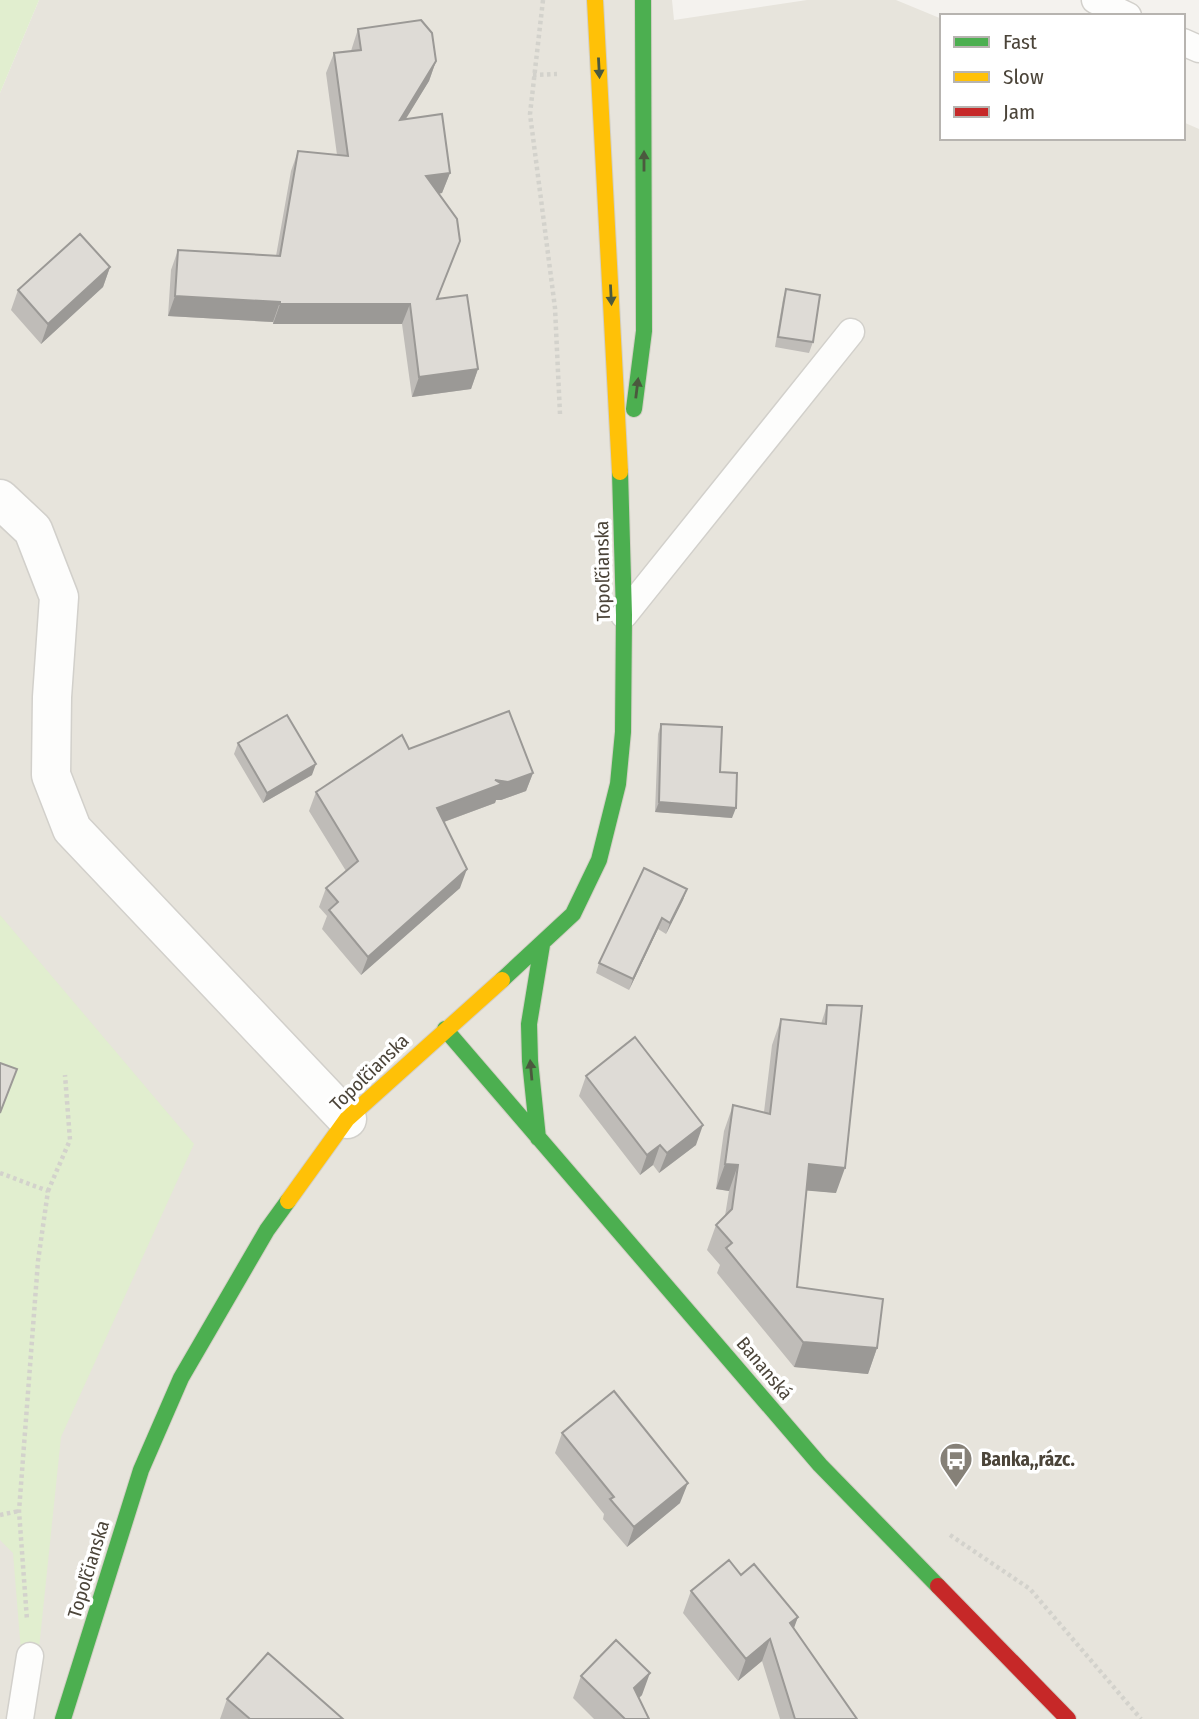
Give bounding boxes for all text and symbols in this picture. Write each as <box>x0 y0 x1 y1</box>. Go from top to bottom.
legend <box>940 14 1185 140</box>
text: Fast <box>1003 29 1037 55</box>
one-way arrow <box>594 57 605 79</box>
text: Slow <box>1003 64 1044 90</box>
text: Jam <box>1003 99 1035 125</box>
one-way arrow <box>638 150 650 172</box>
one-way arrow <box>605 285 616 307</box>
one-way arrow <box>631 377 642 399</box>
street label: Topoľčianska <box>590 520 615 621</box>
street label: Topoľčianska <box>325 1029 414 1116</box>
one-way arrow <box>525 1059 536 1081</box>
street label: Bananská <box>732 1332 798 1404</box>
bus stop icon: Banka,,rázc. <box>937 1440 975 1489</box>
place label: Banka,,rázc. <box>981 1448 1075 1471</box>
street label: Topoľčianska <box>63 1518 114 1621</box>

